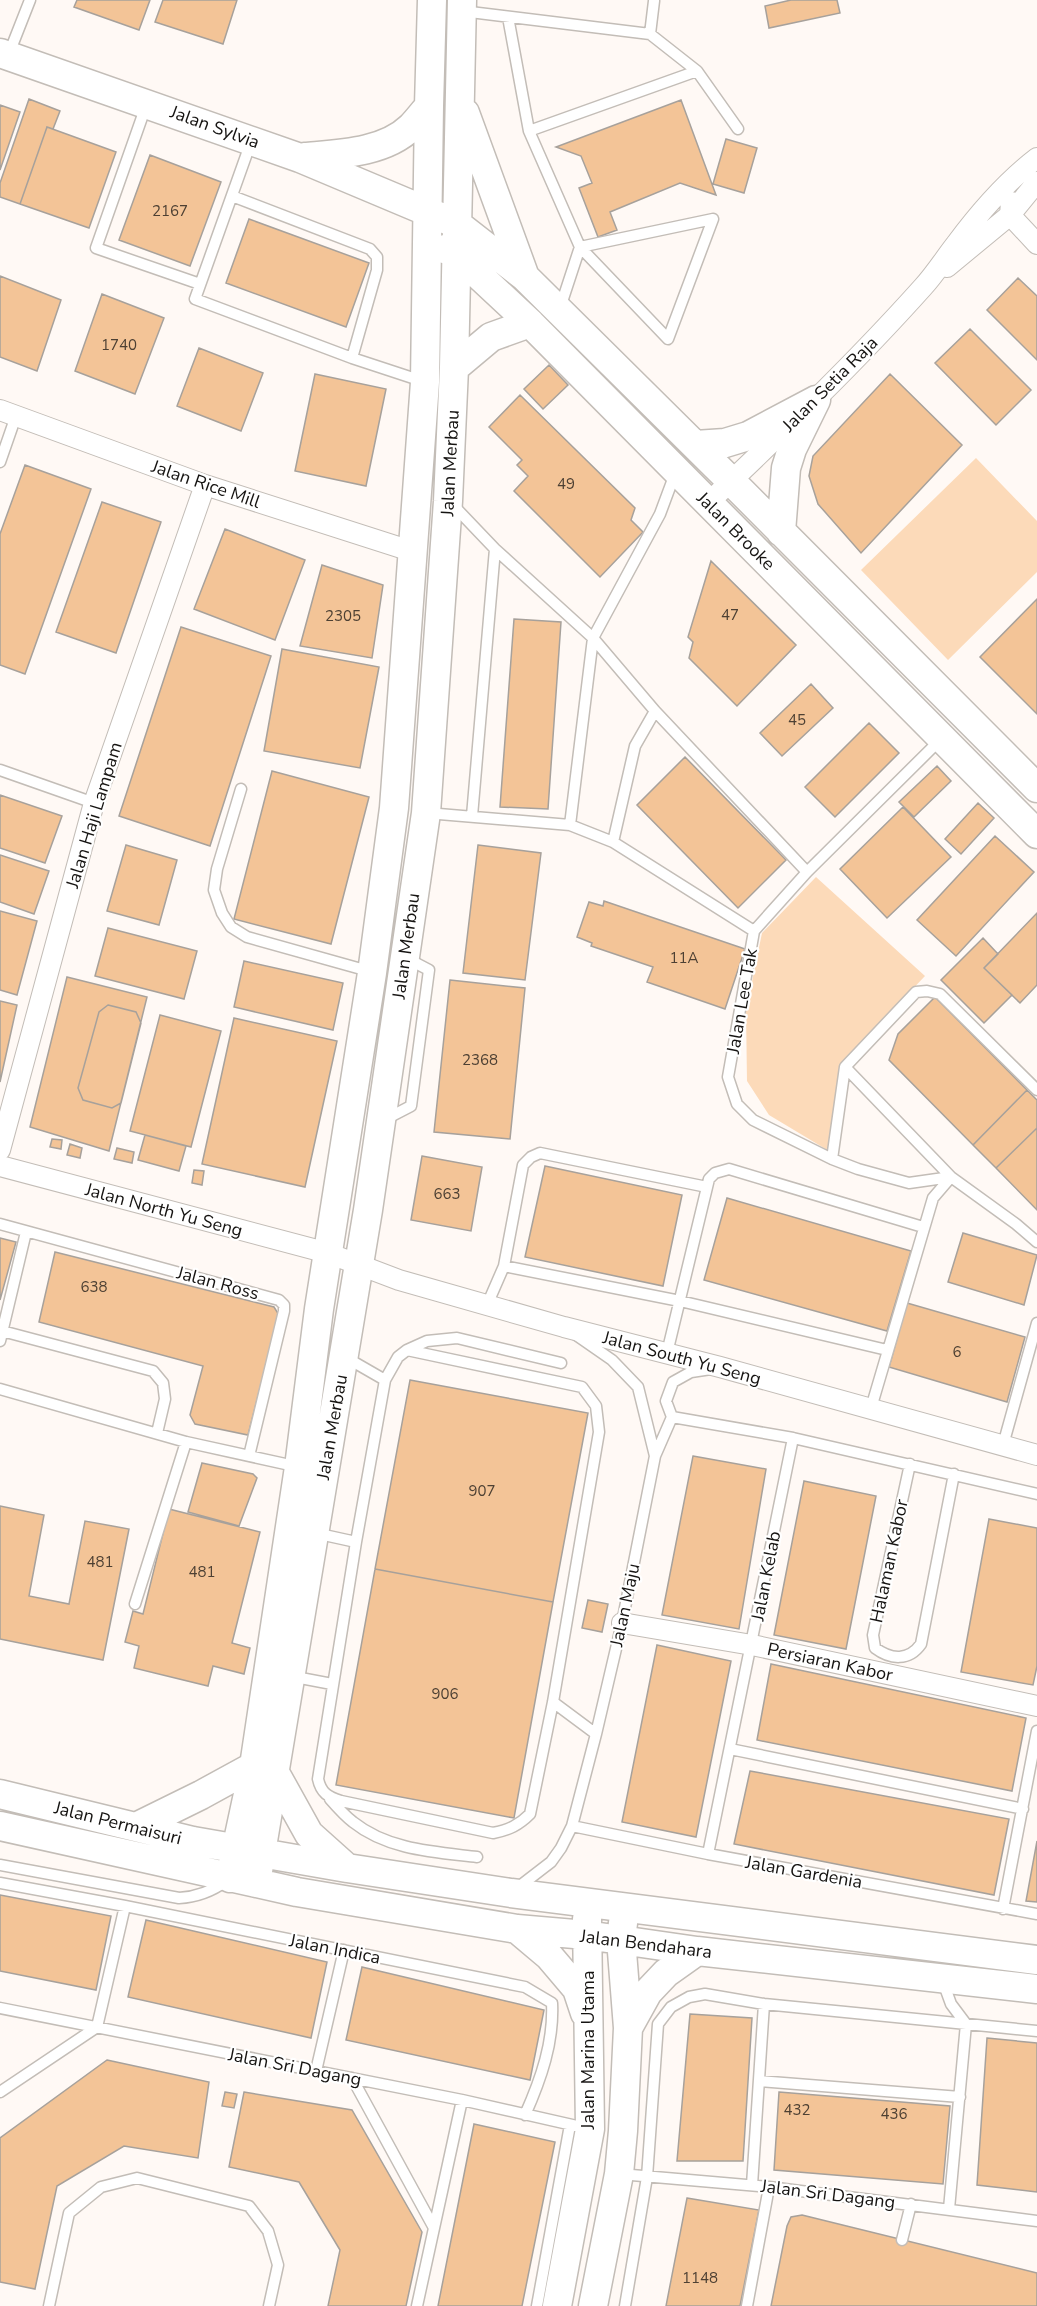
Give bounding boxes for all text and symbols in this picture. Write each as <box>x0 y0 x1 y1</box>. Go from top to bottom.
street label: Jalan Sylvia <box>166 99 263 154</box>
house number: 2167 <box>152 201 188 221</box>
street label: Jalan Setia Raja <box>776 331 883 438</box>
house number: 1740 <box>101 335 137 355</box>
street label: Jalan Merbau <box>435 409 465 518</box>
street label: Jalan Rice Mill <box>147 454 264 514</box>
house number: 49 <box>557 474 575 494</box>
street label: Jalan Brooke <box>691 486 781 576</box>
house number: 47 <box>721 605 739 625</box>
house number: 2305 <box>325 606 361 626</box>
house number: 45 <box>788 710 806 730</box>
street label: Jalan Haji Lampam <box>60 739 128 892</box>
street label: Jalan Merbau <box>387 892 425 1001</box>
street label: Jalan Lee Tak <box>721 945 763 1057</box>
house number: 11A <box>670 948 699 968</box>
house number: 2368 <box>462 1050 498 1070</box>
street label: Jalan North Yu Seng <box>82 1177 245 1243</box>
house number: 663 <box>433 1184 461 1204</box>
street label: Jalan Ross <box>173 1260 262 1305</box>
house number: 638 <box>80 1277 108 1297</box>
street label: Jalan South Yu Seng <box>599 1325 764 1391</box>
house number: 6 <box>952 1342 962 1362</box>
street label: Jalan Merbau <box>311 1372 353 1483</box>
house number: 907 <box>468 1481 496 1501</box>
street label: Halaman Kabor <box>864 1497 914 1625</box>
street label: Jalan Kelab <box>745 1529 786 1624</box>
house number: 481 <box>86 1552 114 1572</box>
street label: Jalan Maju <box>604 1561 646 1650</box>
house number: 481 <box>188 1562 216 1582</box>
street label: Persiaran Kabor <box>765 1637 896 1687</box>
house number: 906 <box>431 1684 459 1704</box>
street label: Jalan Permaisuri <box>51 1795 184 1850</box>
street label: Jalan Gardenia <box>743 1850 864 1894</box>
street label: Jalan Bendahara <box>578 1924 713 1964</box>
street label: Jalan Indica <box>286 1928 383 1970</box>
street label: Jalan Marina Utama <box>576 1971 600 2130</box>
street label: Jalan Sri Dagang <box>225 2042 364 2092</box>
house number: 432 <box>783 2100 811 2120</box>
house number: 436 <box>880 2104 908 2124</box>
street label: Jalan Sri Dagang <box>758 2174 897 2214</box>
house number: 1148 <box>682 2268 718 2288</box>

